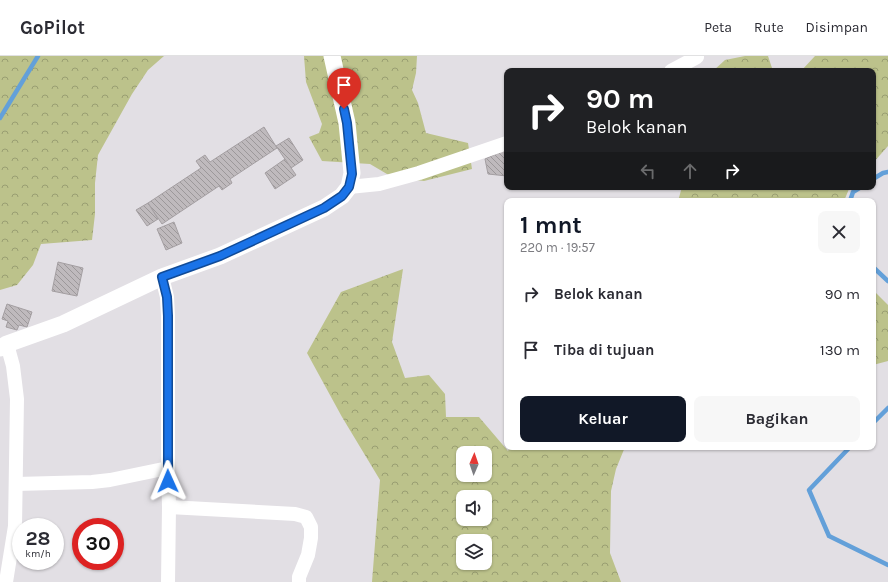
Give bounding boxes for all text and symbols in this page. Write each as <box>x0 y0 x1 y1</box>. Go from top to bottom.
text: GoPilot <box>20 17 85 39</box>
text: Peta <box>704 19 732 36</box>
text: Rute <box>754 19 784 36</box>
text: Disimpan <box>806 19 868 36</box>
pin <box>327 68 361 109</box>
icon: arrive <box>333 74 355 96</box>
text: 90 m <box>586 82 654 115</box>
icon: right <box>520 84 572 136</box>
text: Belok kanan <box>586 116 687 138</box>
icon: left <box>637 160 659 182</box>
icon: ahead <box>679 160 701 182</box>
icon: right <box>721 160 743 182</box>
text: 1 mnt <box>520 211 582 239</box>
button: close <box>818 211 860 253</box>
text: 220 m · 19:57 <box>520 240 595 255</box>
icon: right <box>520 283 542 305</box>
text: Belok kanan <box>554 285 643 303</box>
text: 90 m <box>825 285 860 303</box>
icon: arrive <box>520 339 542 361</box>
text: Tiba di tujuan <box>554 341 654 359</box>
text: 130 m <box>820 341 860 359</box>
button: Keluar <box>520 396 686 442</box>
button: Bagikan <box>694 396 860 442</box>
north arrow <box>456 446 492 482</box>
map controls <box>456 446 492 570</box>
position arrow <box>147 460 189 502</box>
button: sound <box>456 490 492 526</box>
speed limit sign: 30 <box>72 518 124 570</box>
text: 28 <box>25 527 51 550</box>
button: layers <box>456 534 492 570</box>
text: km/h <box>25 548 51 560</box>

